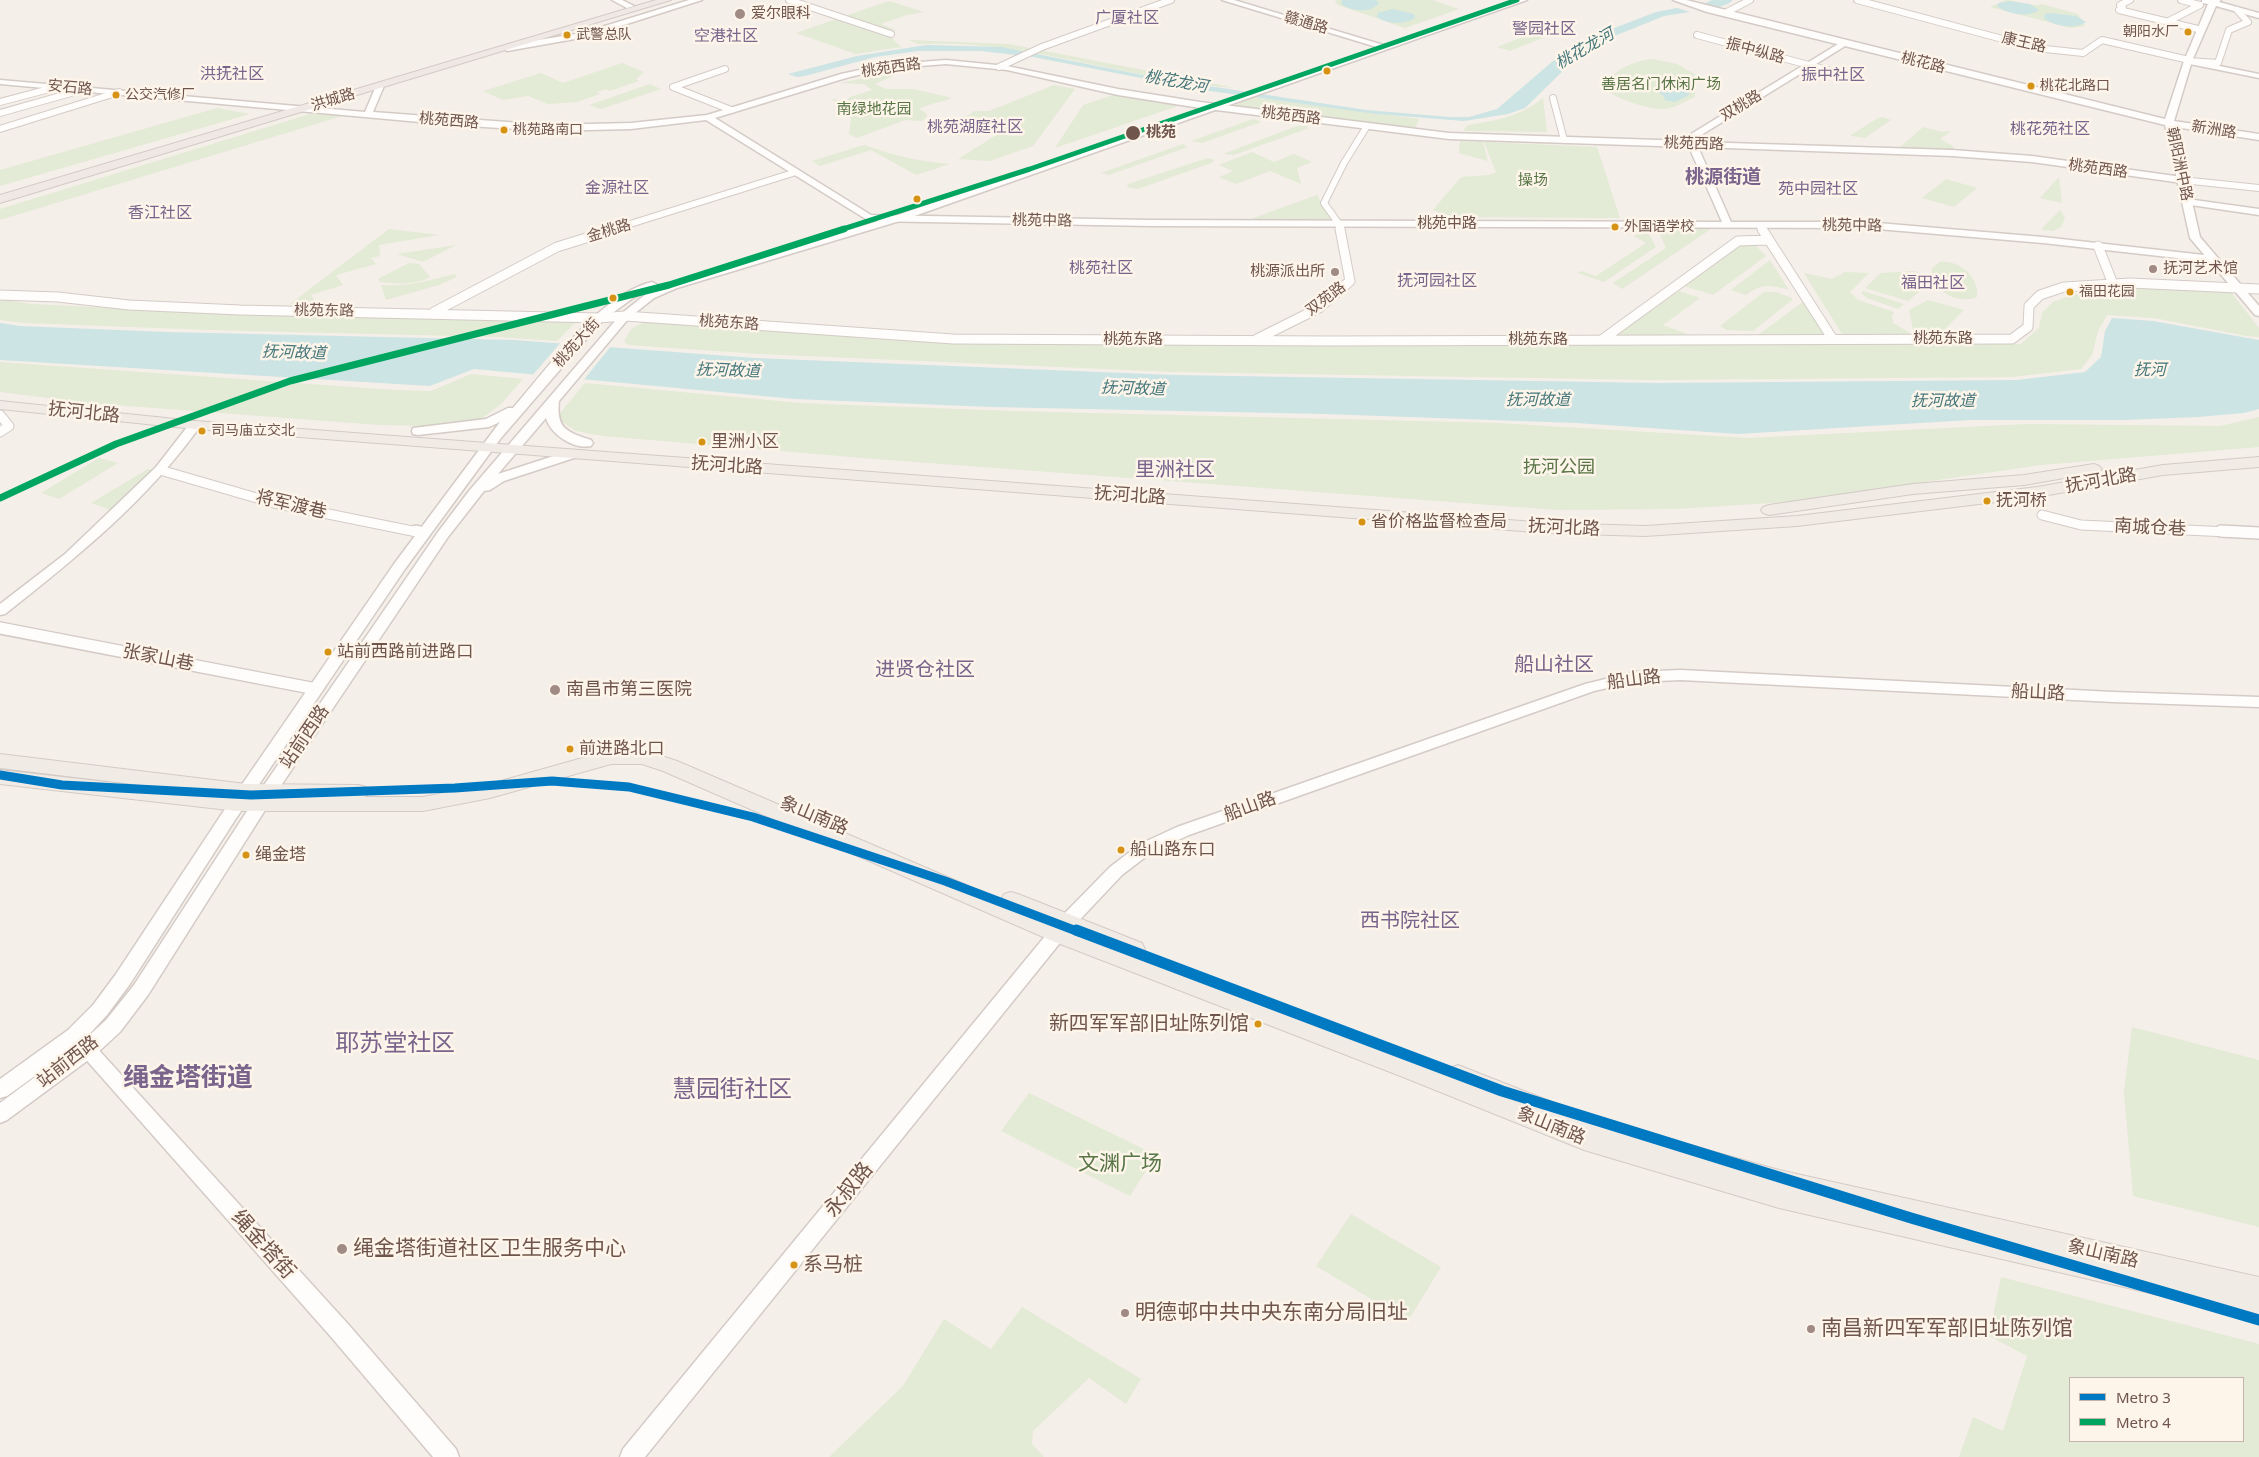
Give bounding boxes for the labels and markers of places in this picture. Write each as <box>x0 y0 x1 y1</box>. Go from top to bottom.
place label: 爱尔眼科 <box>751 5 811 23</box>
marker: 爱尔眼科 <box>733 7 747 21</box>
place label: 朝阳水厂 <box>2123 24 2179 40</box>
place label: 武警总队 <box>576 27 632 43</box>
marker: 朝阳水厂 <box>2183 27 2193 37</box>
marker: 武警总队 <box>562 30 572 40</box>
unlabelled marker <box>1322 66 1332 76</box>
place label: 桃花北路口 <box>2040 78 2110 94</box>
marker: 桃花北路口 <box>2026 81 2036 91</box>
place label: 公交汽修厂 <box>125 87 195 103</box>
marker: 公交汽修厂 <box>111 90 121 100</box>
place label: 桃苑路南口 <box>513 122 583 138</box>
marker: 桃苑 <box>1124 124 1142 142</box>
place label: 桃苑 <box>1146 124 1176 142</box>
marker: 桃苑路南口 <box>499 125 509 135</box>
unlabelled marker <box>912 194 922 204</box>
place label: 外国语学校 <box>1624 219 1694 235</box>
marker: 外国语学校 <box>1610 222 1620 232</box>
place label: 抚河艺术馆 <box>2163 260 2238 278</box>
place label: 桃源派出所 <box>1250 263 1325 281</box>
marker: 抚河艺术馆 <box>2147 263 2159 275</box>
marker: 桃源派出所 <box>1329 266 1341 278</box>
place label: 福田花园 <box>2079 284 2135 300</box>
marker: 福田花园 <box>2065 287 2075 297</box>
unlabelled marker <box>608 293 618 303</box>
place label: 司马庙立交北 <box>211 423 295 439</box>
marker: 司马庙立交北 <box>197 426 207 436</box>
place label: 里洲小区 <box>711 432 779 452</box>
marker: 里洲小区 <box>697 437 707 447</box>
place label: 抚河桥 <box>1996 491 2047 511</box>
marker: 抚河桥 <box>1982 496 1992 506</box>
place label: 省价格监督检查局 <box>1371 512 1507 532</box>
marker: 省价格监督检查局 <box>1357 517 1367 527</box>
place label: 站前西路前进路口 <box>337 642 473 662</box>
marker: 站前西路前进路口 <box>323 647 333 657</box>
place label: 南昌市第三医院 <box>566 679 692 701</box>
marker: 南昌市第三医院 <box>548 683 562 697</box>
place label: 前进路北口 <box>579 739 664 759</box>
marker: 前进路北口 <box>565 744 575 754</box>
place label: 船山路东口 <box>1130 840 1215 860</box>
place label: 绳金塔 <box>255 845 306 865</box>
marker: 船山路东口 <box>1116 845 1126 855</box>
marker: 绳金塔 <box>241 850 251 860</box>
place label: 新四军军部旧址陈列馆 <box>1049 1012 1249 1036</box>
marker: 新四军军部旧址陈列馆 <box>1253 1019 1263 1029</box>
place label: 绳金塔街道社区卫生服务中心 <box>353 1236 626 1262</box>
marker: 绳金塔街道社区卫生服务中心 <box>335 1242 349 1256</box>
place label: 系马桩 <box>803 1253 863 1277</box>
marker: 系马桩 <box>789 1260 799 1270</box>
place label: 明德邨中共中央东南分局旧址 <box>1135 1300 1408 1326</box>
marker: 明德邨中共中央东南分局旧址 <box>1119 1307 1131 1319</box>
place label: 南昌新四军军部旧址陈列馆 <box>1821 1316 2073 1342</box>
marker: 南昌新四军军部旧址陈列馆 <box>1805 1323 1817 1335</box>

